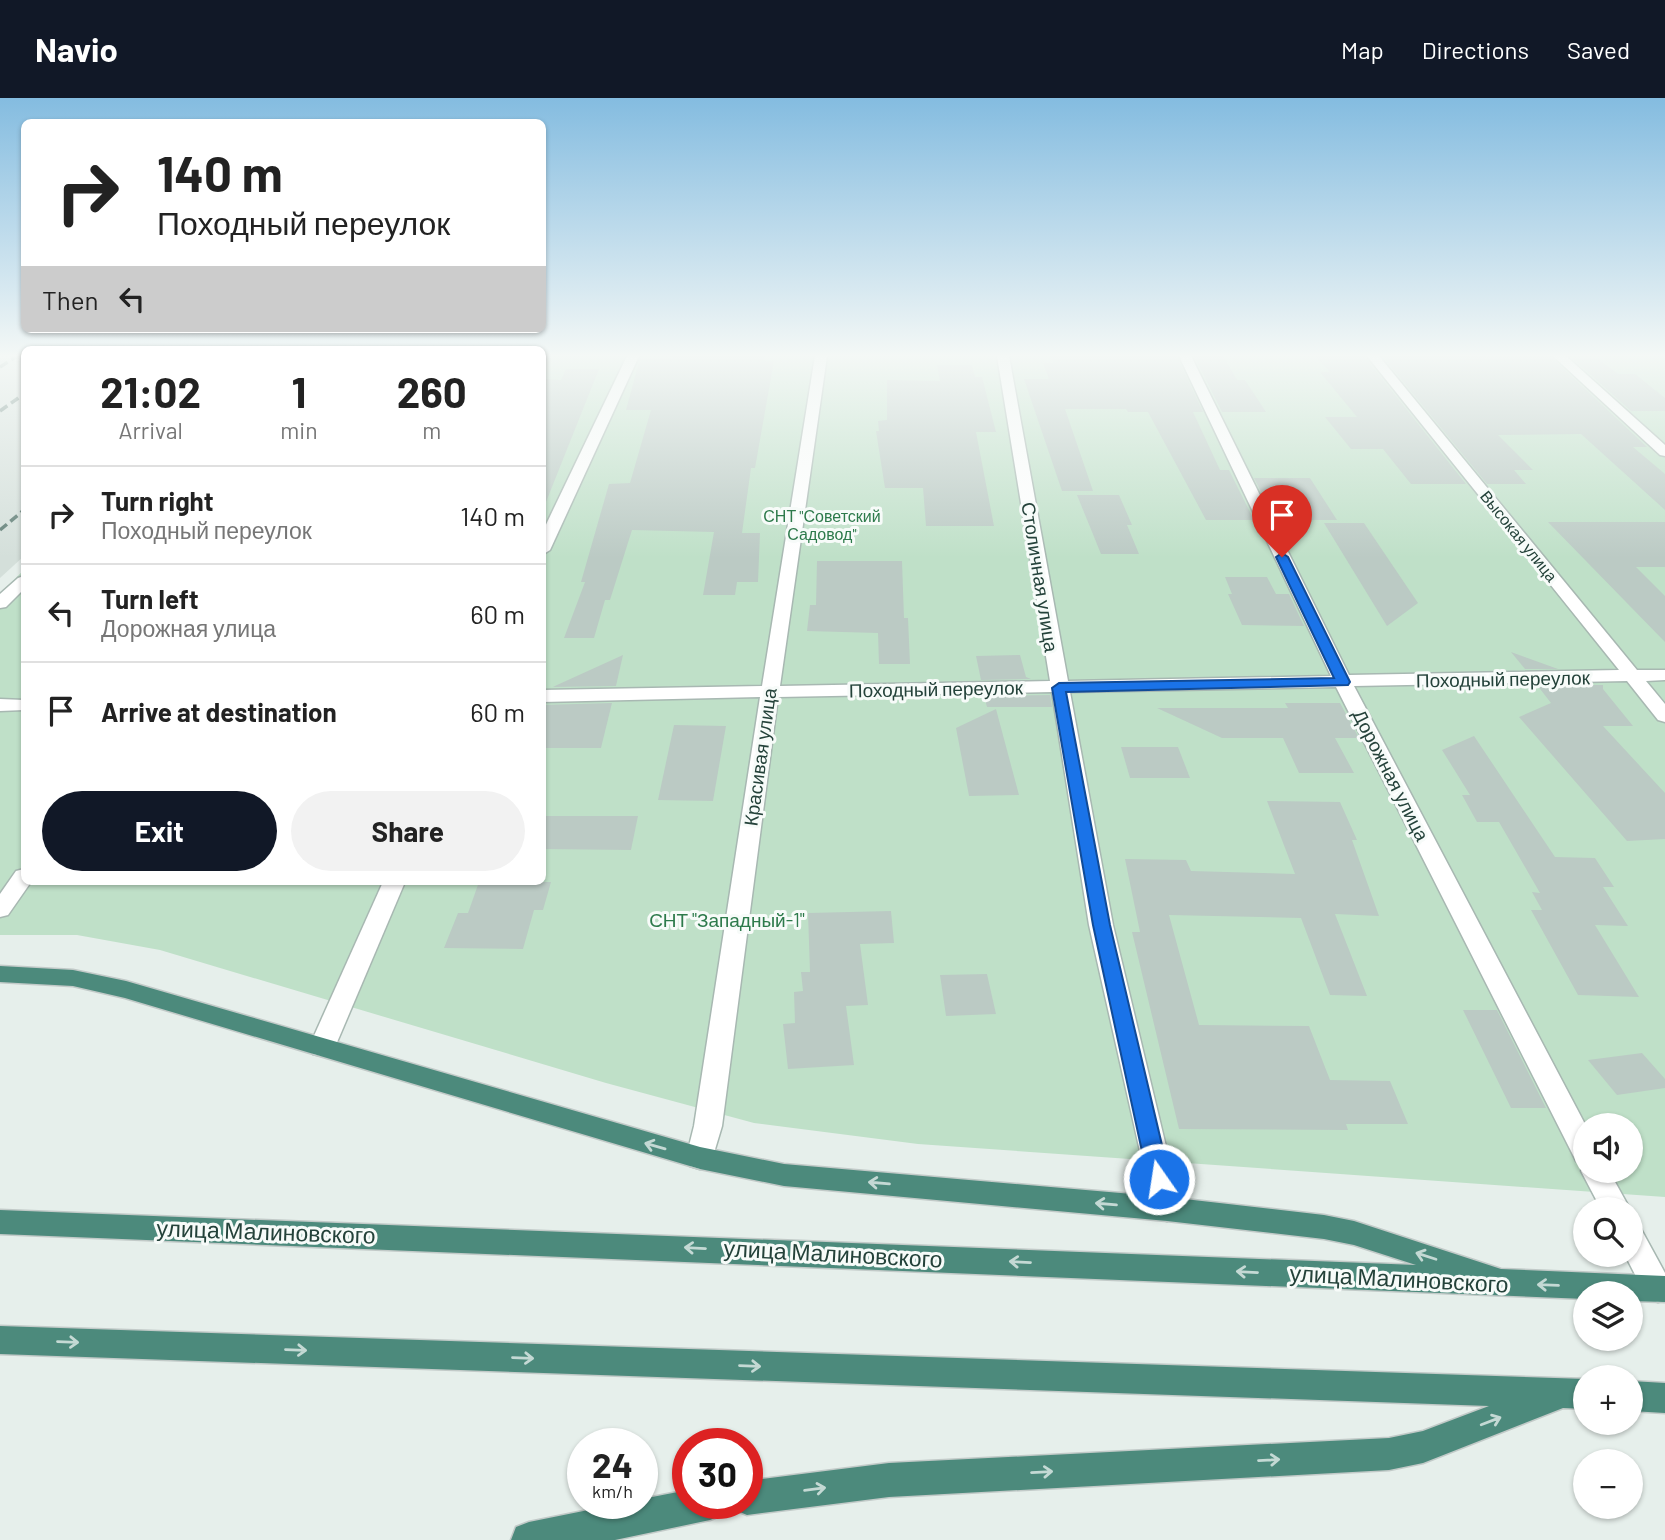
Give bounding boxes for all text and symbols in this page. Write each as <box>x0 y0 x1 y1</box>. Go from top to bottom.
text: Navio <box>35 29 118 69</box>
text: Map <box>1341 35 1384 64</box>
text: Directions <box>1422 35 1529 64</box>
text: Saved <box>1567 35 1630 64</box>
text: 140 m <box>157 143 283 202</box>
icon: right <box>42 147 133 238</box>
text: Походный переулок <box>157 203 450 241</box>
icon: left <box>113 280 151 318</box>
text: Then <box>42 284 99 315</box>
text: 21:02 <box>100 366 201 416</box>
text: 1 <box>291 366 306 416</box>
text: 260 <box>397 366 467 416</box>
text: Arrival <box>118 416 183 444</box>
text: min <box>280 416 318 444</box>
text: m <box>422 416 441 444</box>
text: Turn right <box>101 485 214 516</box>
pin <box>1252 485 1312 557</box>
street label: Высокая улица <box>1477 486 1562 585</box>
icon: right <box>42 496 80 534</box>
icon: arrive <box>1263 496 1301 534</box>
text: 140 m <box>460 500 525 531</box>
street label: Столичная улица <box>1017 500 1064 654</box>
park label: СНТ "Советский Садовод" <box>763 506 881 543</box>
text: Походный переулок <box>101 516 312 544</box>
text: Turn left <box>101 583 199 614</box>
icon: left <box>42 594 80 632</box>
text: 60 m <box>470 598 525 629</box>
text: Дорожная улица <box>101 614 276 642</box>
street label: Походный переулок <box>1416 665 1591 692</box>
street label: Походный переулок <box>849 675 1024 702</box>
street label: Красивая улица <box>738 686 781 827</box>
icon: arrive <box>42 692 80 730</box>
text: Arrive at destination <box>101 696 337 727</box>
text: 60 m <box>470 696 525 727</box>
street label: Дорожная улица <box>1348 705 1435 845</box>
button: Exit <box>42 791 277 871</box>
button: Share <box>291 791 525 871</box>
park label: СНТ "Западный-1" <box>649 908 805 931</box>
map controls <box>1573 1113 1643 1519</box>
button: sound <box>1573 1113 1643 1183</box>
one-way arrow <box>644 1138 666 1151</box>
position arrow <box>1122 1142 1196 1216</box>
one-way arrow <box>868 1177 891 1190</box>
one-way arrow <box>1095 1197 1117 1210</box>
button: search <box>1573 1197 1643 1267</box>
street label: улица Малиновского <box>156 1213 376 1249</box>
street label: улица Малиновского <box>723 1233 943 1273</box>
one-way arrow <box>683 1241 706 1254</box>
one-way arrow <box>1415 1248 1437 1261</box>
one-way arrow <box>1009 1256 1032 1269</box>
street label: улица Малиновского <box>1289 1258 1509 1298</box>
one-way arrow <box>1236 1266 1259 1279</box>
one-way arrow <box>1537 1279 1560 1292</box>
button: layers <box>1573 1281 1643 1351</box>
one-way arrow <box>56 1336 79 1349</box>
one-way arrow <box>284 1343 307 1357</box>
one-way arrow <box>511 1351 534 1364</box>
one-way arrow <box>739 1359 762 1372</box>
button: + <box>1573 1365 1643 1435</box>
one-way arrow <box>1479 1414 1501 1426</box>
speed limit sign: 30 <box>672 1428 763 1519</box>
text: 24 <box>592 1443 633 1485</box>
button: − <box>1573 1449 1643 1519</box>
one-way arrow <box>1257 1454 1280 1467</box>
one-way arrow <box>1030 1466 1053 1479</box>
text: km/h <box>592 1480 633 1502</box>
one-way arrow <box>803 1483 826 1496</box>

